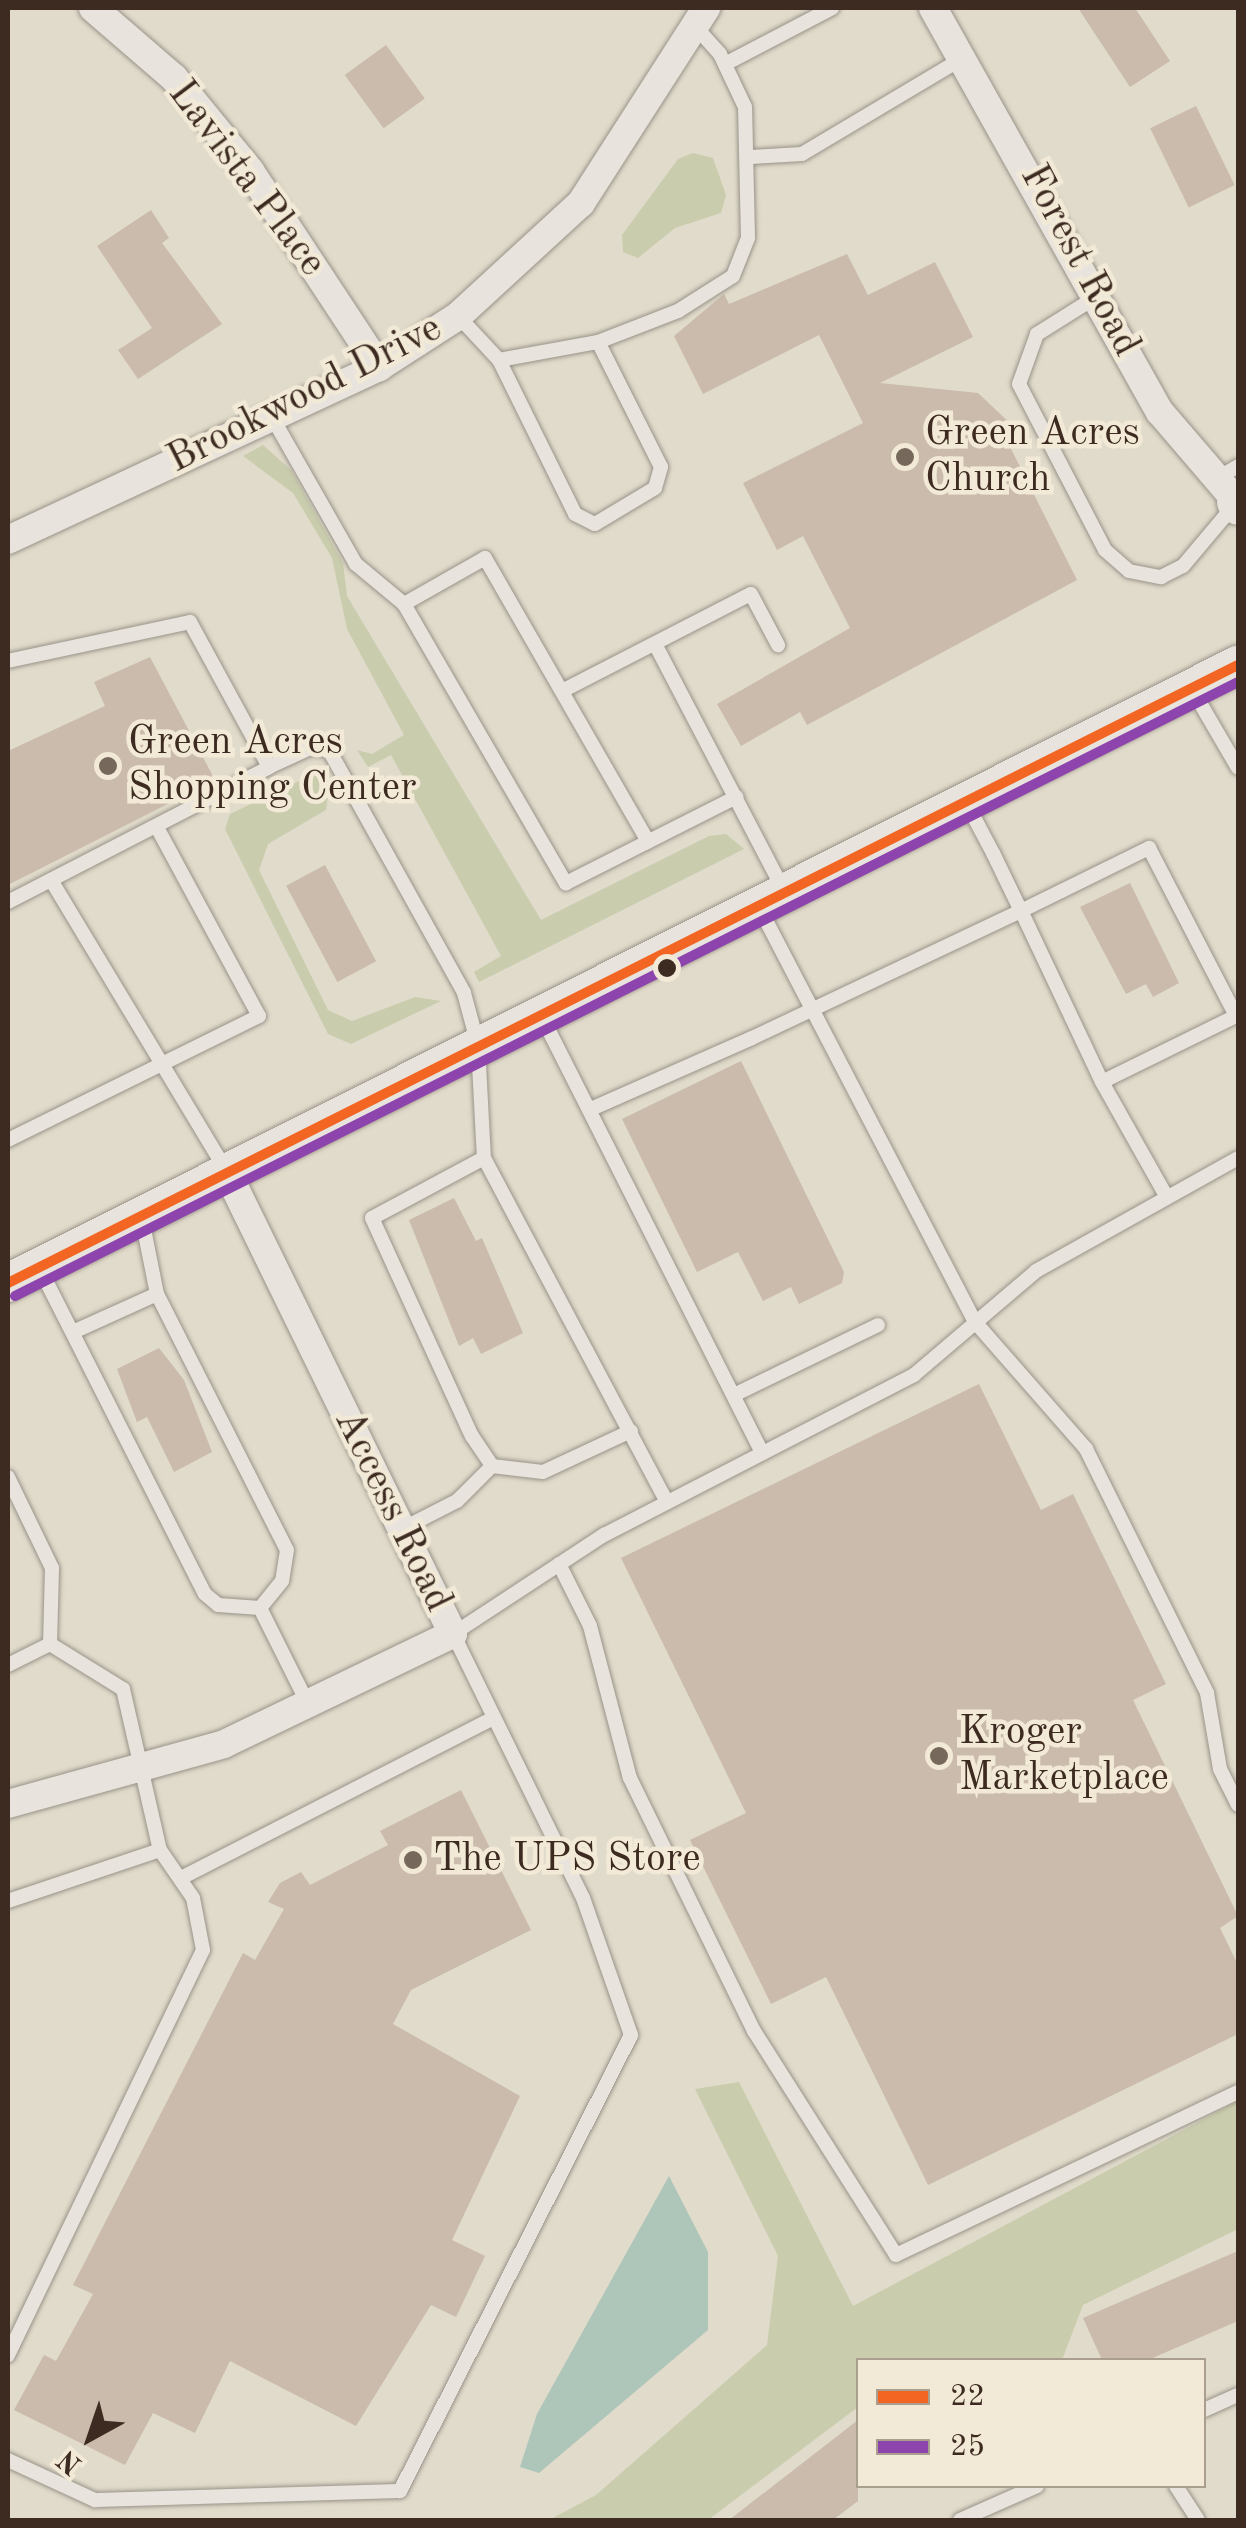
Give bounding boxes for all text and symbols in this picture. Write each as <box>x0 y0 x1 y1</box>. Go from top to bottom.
street label: Lavista Place <box>157 71 335 287</box>
street label: Forest Road <box>1008 157 1150 365</box>
street label: Brookwood Drive <box>160 305 450 485</box>
place label: Green Acres Church <box>925 410 1140 504</box>
marker: Green Acres Church <box>894 446 916 468</box>
place label: Green Acres Shopping Center <box>128 719 417 813</box>
marker: Green Acres Shopping Center <box>97 755 119 777</box>
unlabelled marker <box>657 958 677 978</box>
street label: Access Road <box>322 1402 462 1620</box>
place label: Kroger Marketplace <box>959 1709 1169 1803</box>
marker: Kroger Marketplace <box>928 1745 950 1767</box>
place label: The UPS Store <box>433 1836 701 1884</box>
marker: The UPS Store <box>402 1849 424 1871</box>
legend <box>856 2358 1206 2488</box>
text: 22 <box>950 2382 985 2412</box>
north arrow <box>40 2388 140 2488</box>
text: 25 <box>950 2432 985 2462</box>
text: N <box>54 2443 88 2479</box>

